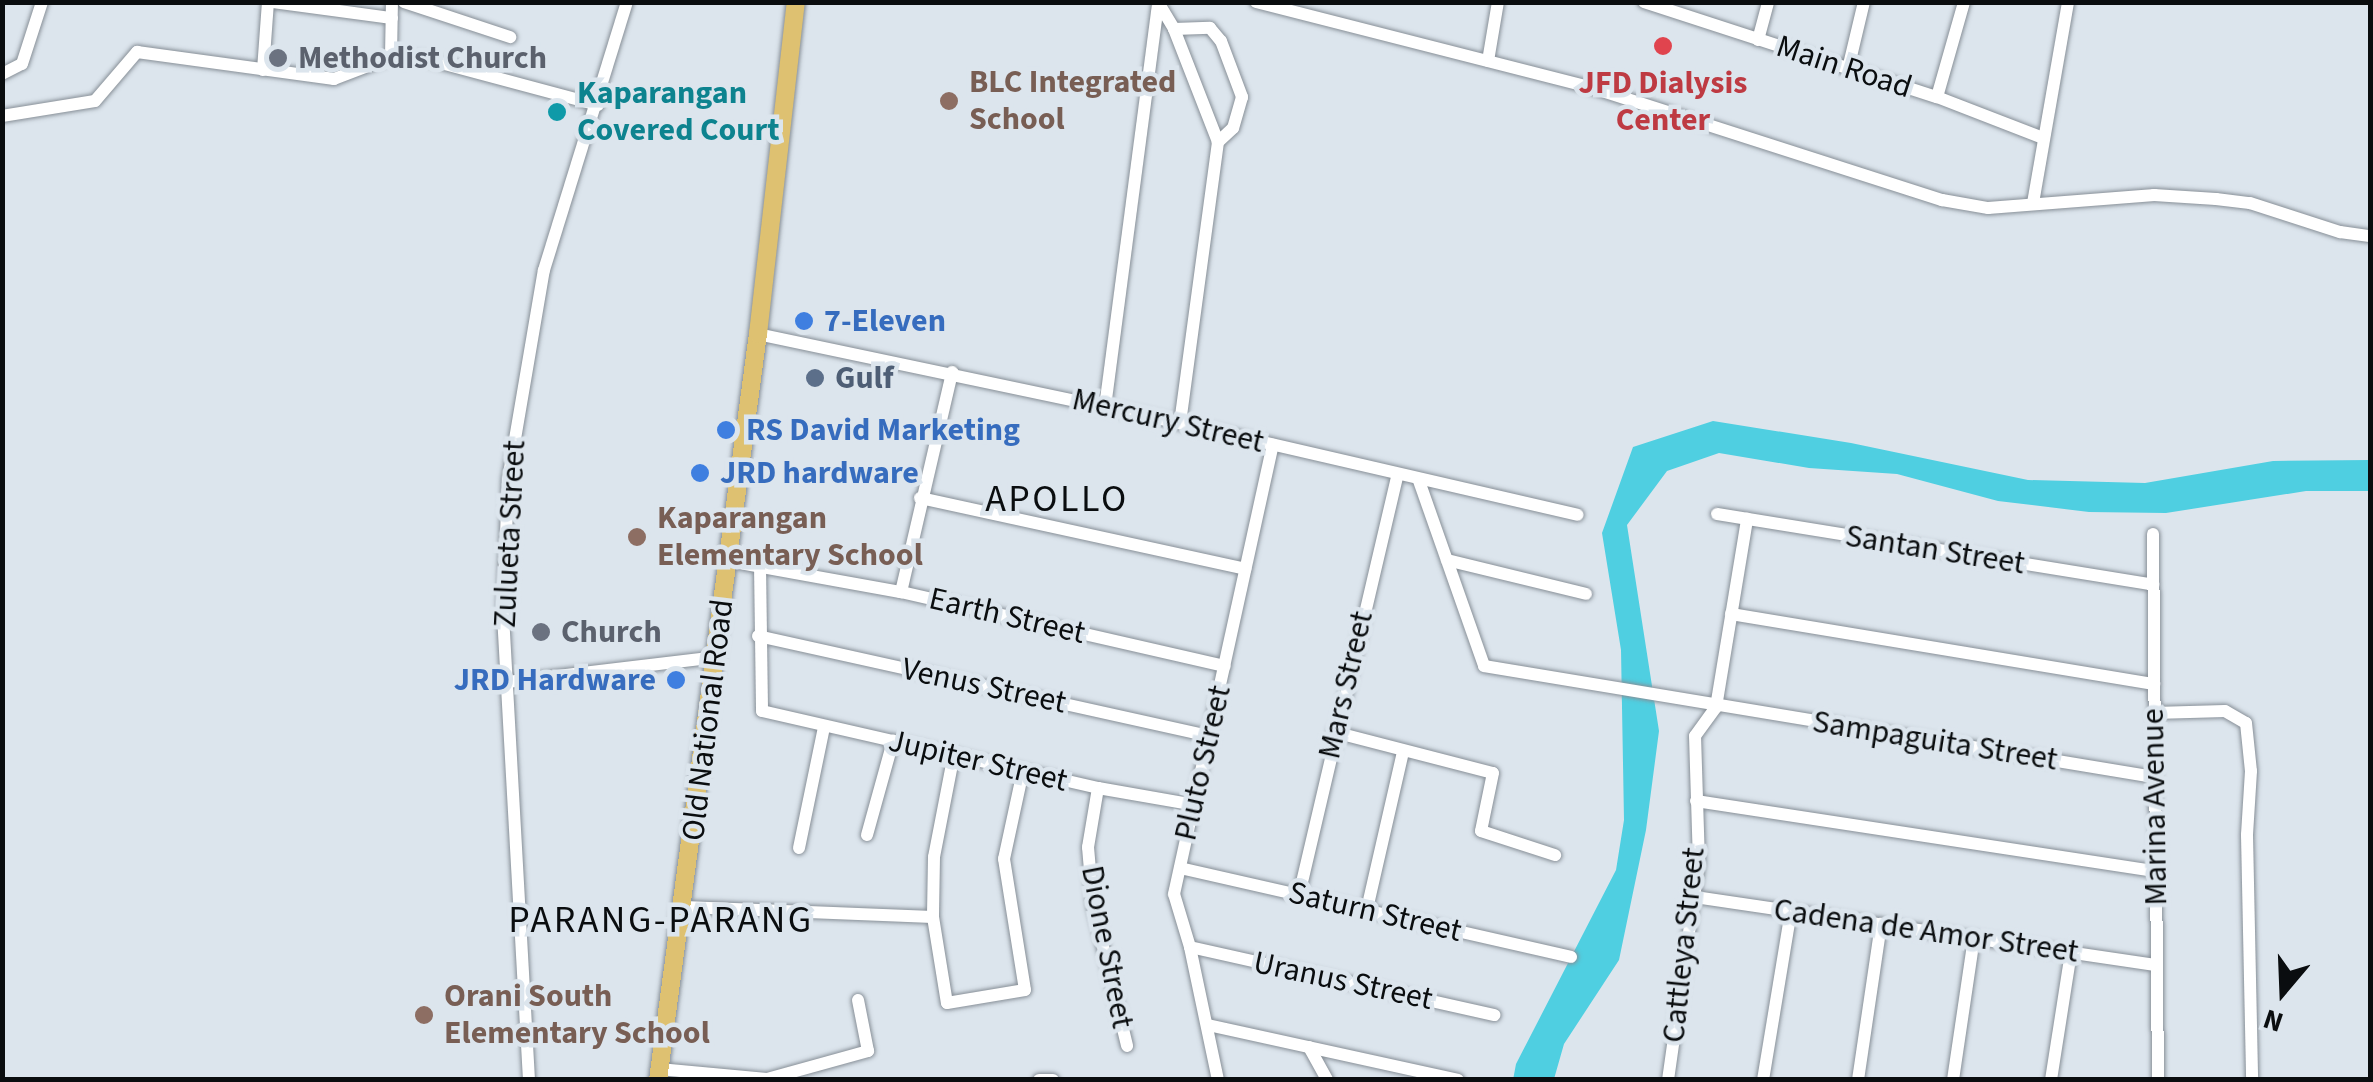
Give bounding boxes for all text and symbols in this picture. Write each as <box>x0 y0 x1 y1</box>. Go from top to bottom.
street label: Main Road <box>1772 27 1916 107</box>
marker: JFD Dialysis Center <box>1650 33 1676 59</box>
place label: Methodist Church <box>298 39 547 77</box>
marker: Methodist Church <box>267 47 289 69</box>
place label: BLC Integrated School <box>969 64 1176 139</box>
place label: JFD Dialysis Center <box>1579 65 1747 140</box>
place label: Kaparangan Covered Court <box>577 75 779 150</box>
marker: BLC Integrated School <box>938 90 960 112</box>
marker: Kaparangan Covered Court <box>546 101 568 123</box>
place label: 7-Eleven <box>824 302 946 340</box>
marker: 7-Eleven <box>793 310 815 332</box>
place label: Gulf <box>835 359 894 397</box>
marker: Gulf <box>804 367 826 389</box>
street label: Mercury Street <box>1069 380 1267 462</box>
place label: RS David Marketing <box>746 411 1020 449</box>
marker: RS David Marketing <box>715 419 737 441</box>
street label: Zulueta Street <box>486 439 534 629</box>
place label: JRD hardware <box>720 454 919 492</box>
marker: JRD hardware <box>689 462 711 484</box>
district label: APOLLO <box>985 477 1129 523</box>
place label: Kaparangan Elementary School <box>657 500 923 575</box>
street label: Santan Street <box>1843 517 2027 583</box>
marker: Kaparangan Elementary School <box>626 526 648 548</box>
street label: Earth Street <box>925 579 1089 653</box>
street label: Old National Road <box>674 597 742 843</box>
street label: Mars Street <box>1310 607 1382 763</box>
place label: Church <box>561 613 662 651</box>
marker: Church <box>530 621 552 643</box>
street label: Venus Street <box>898 650 1070 722</box>
place label: JRD Hardware <box>454 661 656 699</box>
marker: JRD Hardware <box>665 669 687 691</box>
street label: Pluto Street <box>1167 682 1239 844</box>
street label: Sampaguita Street <box>1810 703 2060 779</box>
street label: Marina Avenue <box>2134 708 2176 906</box>
street label: Jupiter Street <box>885 722 1071 800</box>
street label: Cattleya Street <box>1655 845 1713 1045</box>
street label: Dione Street <box>1072 862 1142 1032</box>
street label: Saturn Street <box>1285 873 1465 951</box>
street label: Cadena de Amor Street <box>1771 891 2081 971</box>
district label: PARANG-PARANG <box>508 898 814 944</box>
north arrow <box>2233 942 2333 1042</box>
street label: Uranus Street <box>1250 943 1436 1019</box>
place label: Orani South Elementary School <box>444 978 710 1053</box>
text: N <box>2258 998 2289 1042</box>
marker: Orani South Elementary School <box>413 1004 435 1026</box>

